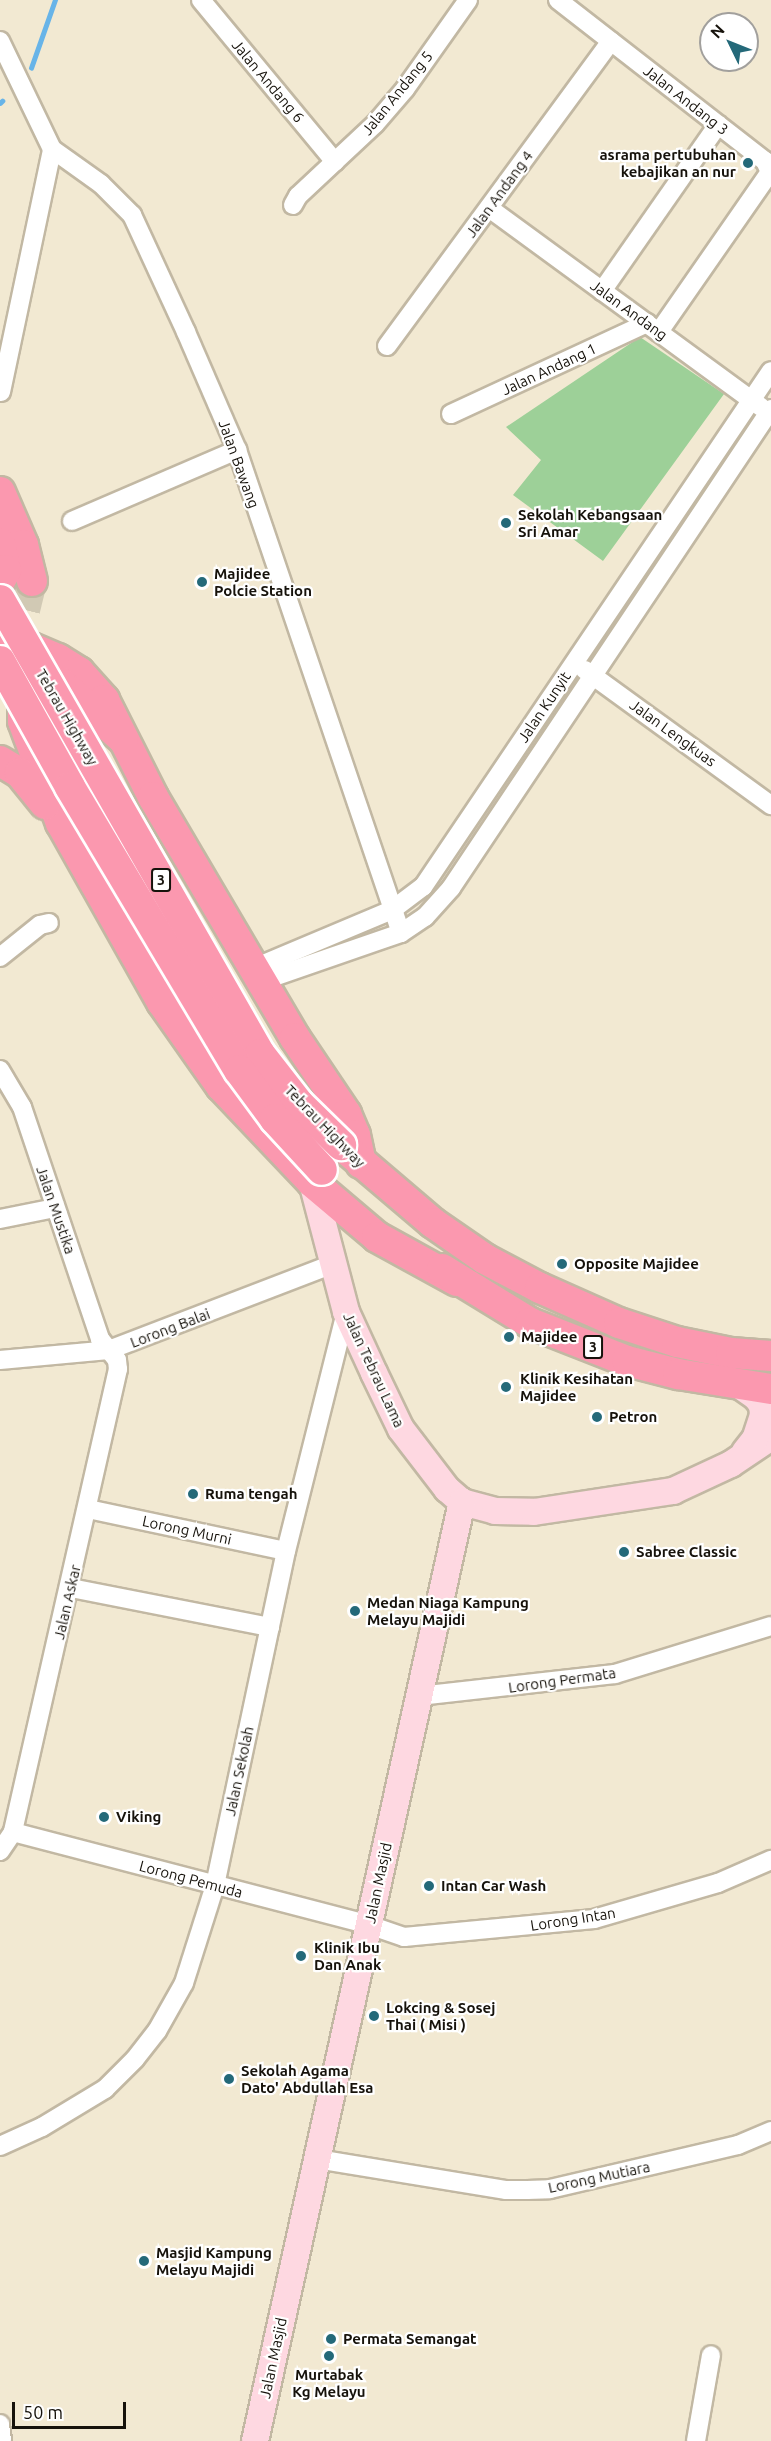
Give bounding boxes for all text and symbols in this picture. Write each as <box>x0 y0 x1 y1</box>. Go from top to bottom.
north arrow <box>699 12 759 72</box>
text: N <box>707 21 728 42</box>
street label: Jalan Andang 6 <box>228 36 308 126</box>
street label: Jalan Andang 5 <box>358 47 436 139</box>
street label: Jalan Andang 3 <box>640 61 732 139</box>
place label: asrama pertubuhan kebajikan an nur <box>599 145 736 180</box>
street label: Jalan Andang 4 <box>462 147 536 241</box>
marker: asrama pertubuhan kebajikan an nur <box>741 156 755 170</box>
street label: Jalan Andang <box>587 276 671 344</box>
street label: Jalan Andang 1 <box>499 339 599 399</box>
street label: Jalan Bawang <box>215 417 263 511</box>
place label: Sekolah Kebangsaan Sri Amar <box>518 505 662 540</box>
marker: Sekolah Kebangsaan Sri Amar <box>499 516 513 530</box>
place label: Majidee Polcie Station <box>214 564 312 599</box>
marker: Majidee Polcie Station <box>195 575 209 589</box>
street label: Tebrau Highway <box>32 666 102 768</box>
street label: Jalan Kunyit <box>514 668 574 746</box>
street label: Jalan Lengkuas <box>626 696 720 770</box>
road number: 3 <box>150 869 172 891</box>
street label: Tebrau Highway <box>281 1081 369 1171</box>
street label: Jalan Mustika <box>33 1164 79 1256</box>
place label: Opposite Majidee <box>574 1255 699 1273</box>
marker: Opposite Majidee <box>555 1257 569 1271</box>
street label: Lorong Balai <box>128 1305 212 1351</box>
street label: Jalan Tebrau Lama <box>339 1310 409 1430</box>
place label: Majidee <box>521 1328 577 1346</box>
marker: Majidee <box>502 1330 516 1344</box>
road number: 3 <box>582 1336 604 1358</box>
place label: Klinik Kesihatan Majidee <box>520 1369 633 1404</box>
marker: Klinik Kesihatan Majidee <box>497 1378 515 1396</box>
place label: Petron <box>609 1408 657 1426</box>
marker: Petron <box>590 1410 604 1424</box>
place label: Ruma tengah <box>205 1485 298 1503</box>
marker: Ruma tengah <box>186 1487 200 1501</box>
street label: Lorong Murni <box>141 1512 233 1548</box>
place label: Sabree Classic <box>636 1543 737 1561</box>
marker: Sabree Classic <box>617 1545 631 1559</box>
street label: Jalan Askar <box>50 1563 84 1641</box>
place label: Medan Niaga Kampung Melayu Majidi <box>367 1593 529 1628</box>
marker: Medan Niaga Kampung Melayu Majidi <box>348 1604 362 1618</box>
street label: Lorong Permata <box>507 1664 617 1696</box>
street label: Jalan Sekolah <box>221 1725 257 1817</box>
place label: Viking <box>116 1808 161 1826</box>
marker: Viking <box>97 1810 111 1824</box>
street label: Jalan Masjid <box>361 1841 395 1925</box>
street label: Lorong Pemuda <box>137 1857 245 1901</box>
place label: Intan Car Wash <box>441 1877 546 1895</box>
marker: Intan Car Wash <box>422 1879 436 1893</box>
street label: Lorong Intan <box>529 1903 617 1935</box>
place label: Klinik Ibu Dan Anak <box>314 1938 381 1973</box>
marker: Klinik Ibu Dan Anak <box>292 1947 310 1965</box>
place label: Lokcing & Sosej Thai ( Misi ) <box>386 1998 495 2033</box>
marker: Lokcing & Sosej Thai ( Misi ) <box>367 2009 381 2023</box>
place label: Sekolah Agama Dato' Abdullah Esa <box>241 2061 373 2096</box>
marker: Sekolah Agama Dato' Abdullah Esa <box>222 2072 236 2086</box>
street label: Lorong Mutiara <box>546 2157 652 2197</box>
place label: Masjid Kampung Melayu Majidi <box>156 2243 272 2278</box>
marker: Masjid Kampung Melayu Majidi <box>137 2254 151 2268</box>
street label: Jalan Masjid <box>256 2316 290 2400</box>
place label: Permata Semangat <box>343 2330 477 2348</box>
marker: Permata Semangat <box>324 2332 338 2346</box>
marker: Murtabak Kg Melayu <box>322 2349 336 2363</box>
place label: Murtabak Kg Melayu <box>292 2365 366 2400</box>
scale bar <box>15 2390 129 2428</box>
text: 50 m <box>23 2402 63 2422</box>

